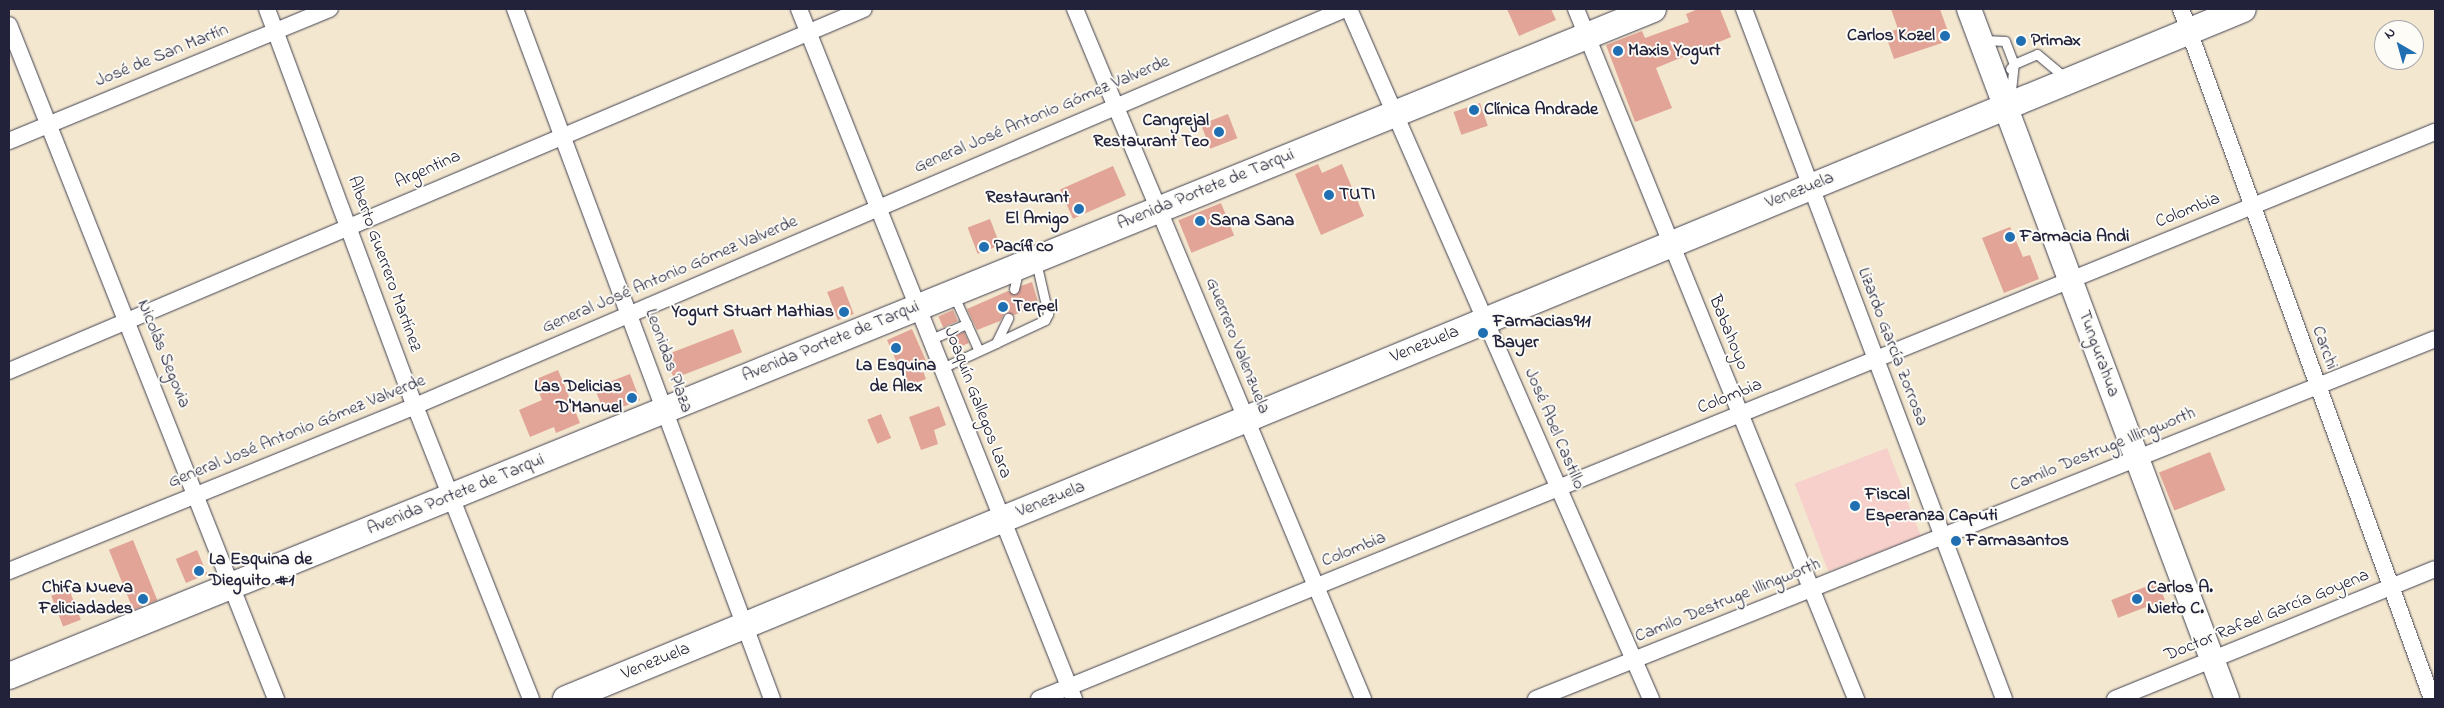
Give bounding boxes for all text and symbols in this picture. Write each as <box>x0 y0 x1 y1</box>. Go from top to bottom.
street label: José de San Martín <box>92 19 232 93</box>
north arrow <box>2374 20 2424 70</box>
text: N <box>2380 22 2400 45</box>
place label: Carlos Kozel <box>1847 25 1935 47</box>
marker: Carlos Kozel <box>1939 30 1951 42</box>
place label: Primax <box>2031 30 2081 52</box>
marker: Primax <box>2015 35 2027 47</box>
place label: Maxis Yogurt <box>1628 40 1721 62</box>
marker: Maxis Yogurt <box>1612 45 1624 57</box>
street label: General José Antonio Gómez Valverde <box>911 51 1173 179</box>
place label: Clínica Andrade <box>1484 99 1598 121</box>
marker: Clínica Andrade <box>1468 104 1480 116</box>
place label: Cangrejal Restaurant Teo <box>1093 111 1209 154</box>
marker: Cangrejal Restaurant Teo <box>1213 126 1225 138</box>
street label: Avenida Portete de Tarqui <box>1114 145 1298 235</box>
street label: Argentina <box>392 146 464 194</box>
street label: Venezuela <box>1763 167 1837 215</box>
street label: Alberto Guerrero Martínez <box>342 173 426 355</box>
place label: TUTI <box>1339 184 1375 206</box>
place label: Restaurant El Amigo <box>986 188 1069 230</box>
street label: Colombia <box>2153 188 2223 234</box>
marker: TUTI <box>1323 189 1335 201</box>
marker: Restaurant El Amigo <box>1073 203 1085 215</box>
place label: Sana Sana <box>1210 210 1294 232</box>
street label: General José Antonio Gómez Valverde <box>539 211 801 339</box>
marker: Sana Sana <box>1194 215 1206 227</box>
place label: Farmacia Andi <box>2020 226 2129 248</box>
marker: Farmacia Andi <box>2004 231 2016 243</box>
place label: Pacífico <box>994 236 1053 258</box>
marker: Pacífico <box>978 241 990 253</box>
street label: Lizardo García Zorrosa <box>1852 265 1932 429</box>
street label: Guerrero Valenzuela <box>1200 275 1274 417</box>
street label: Babahoyo <box>1703 292 1753 374</box>
place label: Terpel <box>1013 296 1058 318</box>
street label: Nicolás Segovia <box>131 297 195 411</box>
street label: Avenida Portete de Tarqui <box>739 297 923 387</box>
place label: Yogurt Stuart Mathias <box>671 301 834 323</box>
marker: Terpel <box>997 301 1009 313</box>
street label: Leonidas Plaza <box>639 306 697 416</box>
marker: Yogurt Stuart Mathias <box>838 306 850 318</box>
street label: Tungurahua <box>2072 308 2124 400</box>
place label: Farmacias911 Bayer <box>1493 312 1591 354</box>
street label: Venezuela <box>1388 321 1462 369</box>
street label: Carchi <box>2306 323 2342 373</box>
street label: Joaquín Gallegos Lara <box>938 324 1016 482</box>
marker: Farmacias911 Bayer <box>1477 327 1489 339</box>
marker: La Esquina de Alex <box>890 342 902 354</box>
place label: La Esquina de Alex <box>856 356 936 398</box>
street label: José Abel Castillo <box>1519 365 1589 493</box>
street label: General José Antonio Gómez Valverde <box>165 370 429 494</box>
street label: Colombia <box>1695 374 1765 420</box>
place label: Las Delicias D'Manuel <box>534 377 622 419</box>
marker: Las Delicias D'Manuel <box>626 392 638 404</box>
street label: Camilo Destruge Illingworth <box>2007 403 2199 497</box>
street label: Avenida Portete de Tarqui <box>364 450 548 540</box>
street label: Venezuela <box>1014 476 1088 524</box>
place label: Fiscal Esperanza Caputi <box>1865 485 1998 528</box>
marker: Fiscal Esperanza Caputi <box>1849 500 1861 512</box>
street label: Colombia <box>1319 527 1389 573</box>
place label: Farmasantos <box>1966 530 2069 552</box>
marker: Farmasantos <box>1950 535 1962 547</box>
place label: La Esquina de Dieguito #1 <box>209 550 312 592</box>
street label: Camilo Destruge Illingworth <box>1632 554 1824 648</box>
marker: La Esquina de Dieguito #1 <box>193 565 205 577</box>
street label: Doctor Rafael García Goyena <box>2162 565 2372 667</box>
place label: Chifa Nueva Feliciadades <box>39 578 133 620</box>
place label: Carlos A. Nieto C. <box>2147 578 2213 620</box>
marker: Chifa Nueva Feliciadades <box>137 593 149 605</box>
marker: Carlos A. Nieto C. <box>2131 593 2143 605</box>
street label: Venezuela <box>619 638 693 686</box>

